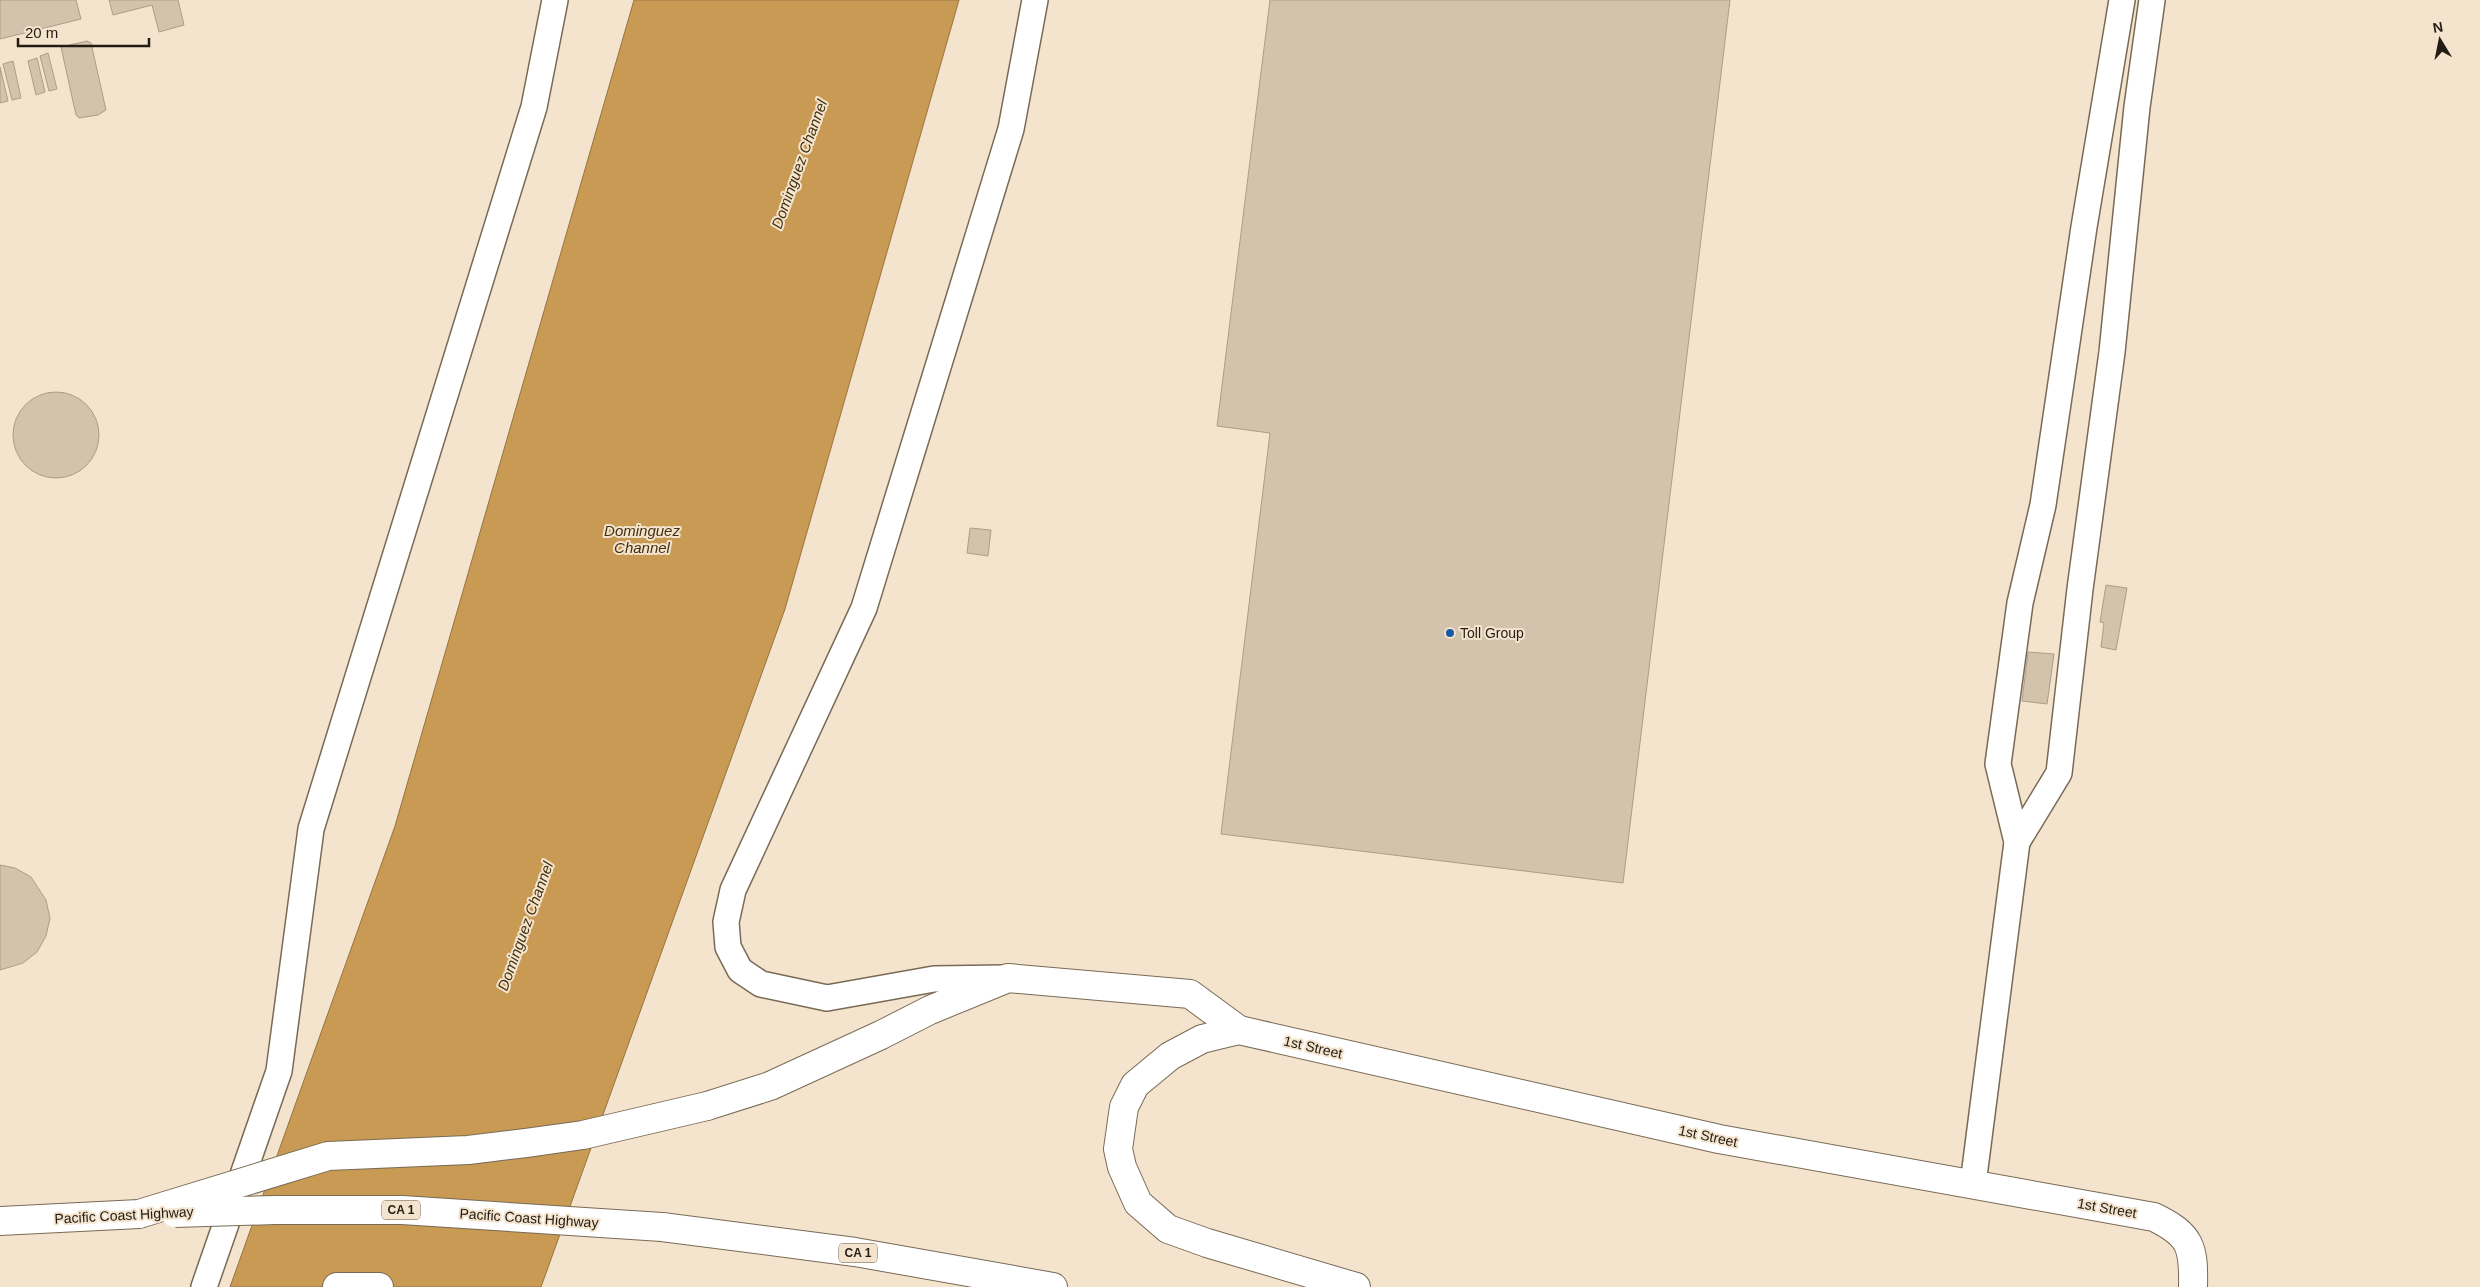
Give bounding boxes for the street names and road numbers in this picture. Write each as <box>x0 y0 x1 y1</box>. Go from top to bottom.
street label: 1st Street <box>1282 1032 1344 1062</box>
street label: 1st Street <box>1677 1122 1739 1150</box>
street label: 1st Street <box>2076 1195 2138 1221</box>
road number: CA 1 <box>382 1200 420 1220</box>
street label: Pacific Coast Highway <box>54 1203 194 1227</box>
street label: Pacific Coast Highway <box>459 1205 599 1231</box>
road number: CA 1 <box>839 1244 877 1262</box>

